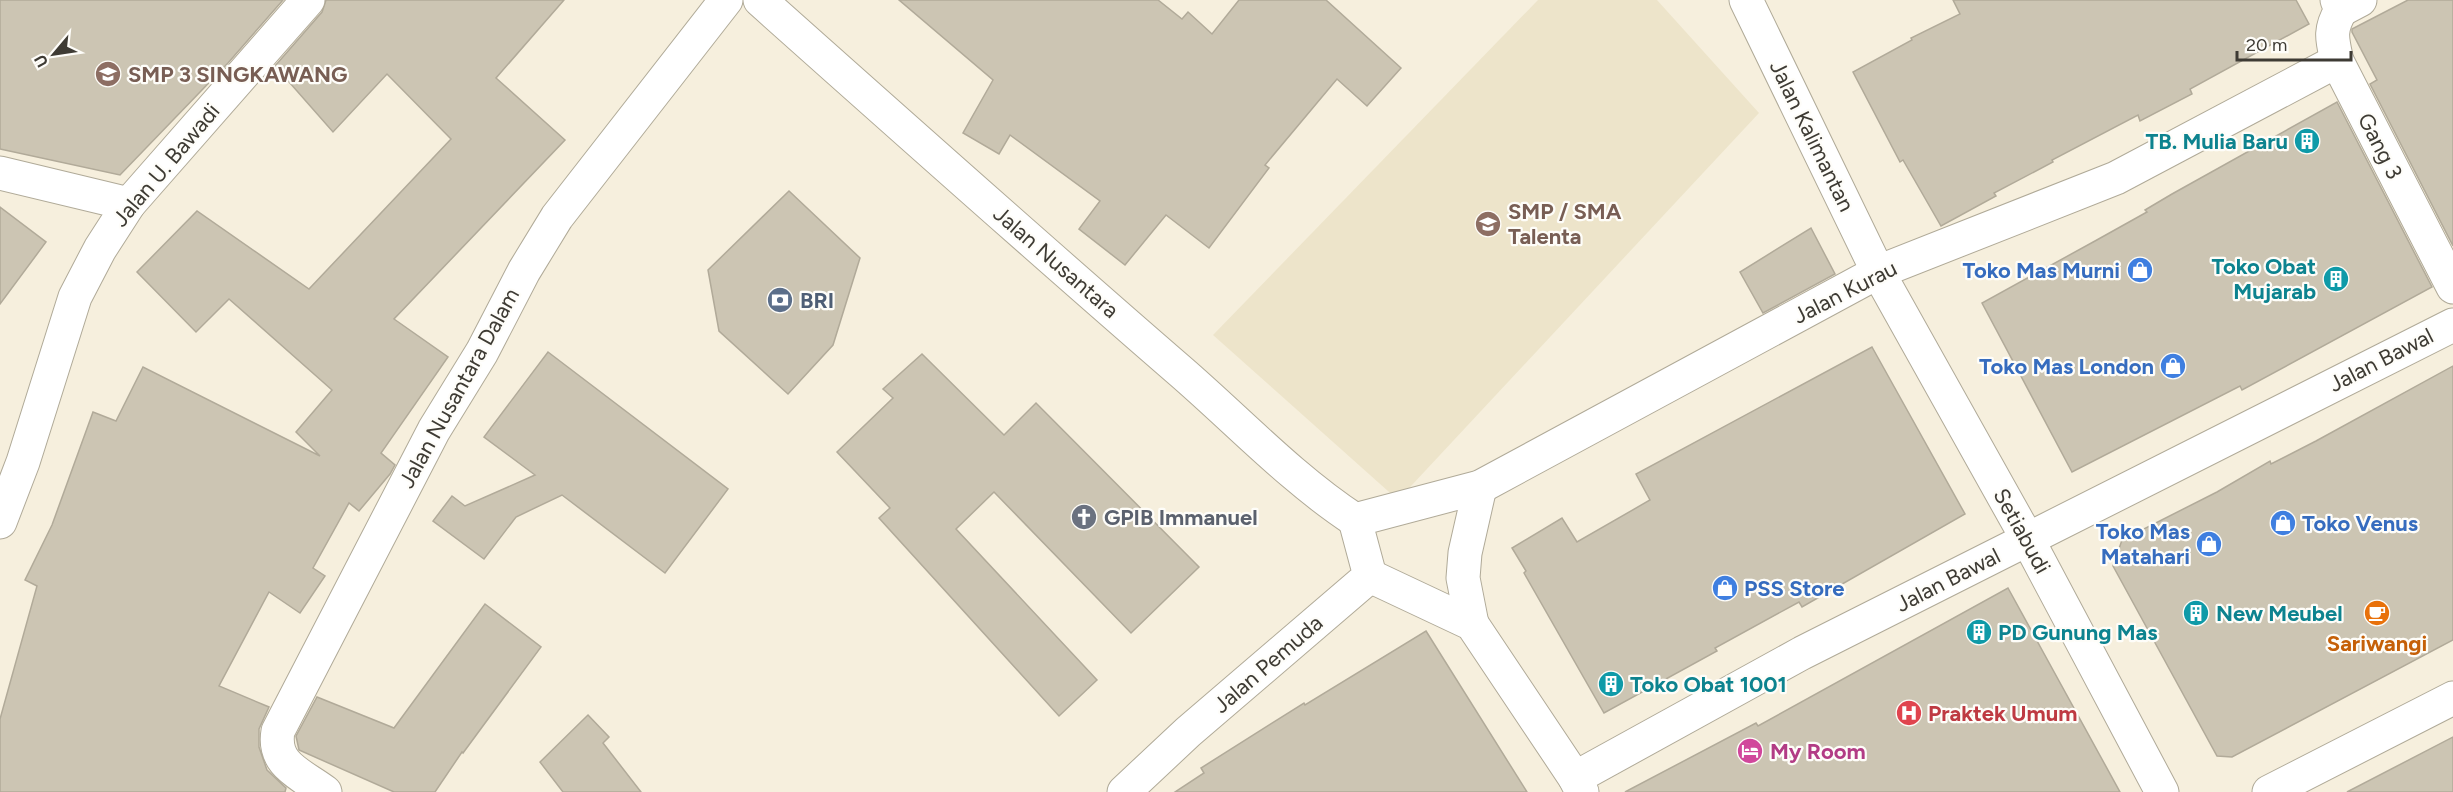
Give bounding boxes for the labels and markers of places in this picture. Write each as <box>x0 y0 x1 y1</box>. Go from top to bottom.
school or university icon: SMP 3 SINGKAWANG <box>93 59 123 89</box>
place label: SMP 3 SINGKAWANG <box>128 61 347 88</box>
building icon: TB. Mulia Baru <box>2292 126 2322 156</box>
place label: TB. Mulia Baru <box>2145 128 2288 155</box>
place label: SMP / SMA Talenta <box>1508 198 1622 250</box>
school or university icon: SMP / SMA Talenta <box>1473 209 1503 239</box>
place label: Toko Obat Mujarab <box>2212 253 2316 305</box>
shop icon: Toko Mas Murni <box>2125 255 2155 285</box>
place label: Toko Mas Murni <box>1963 257 2120 284</box>
building icon: Toko Obat Mujarab <box>2321 264 2351 294</box>
bank icon: BRI <box>765 285 795 315</box>
place label: BRI <box>800 287 834 314</box>
shop icon: Toko Mas London <box>2158 351 2188 381</box>
place label: Toko Mas London <box>1979 353 2154 380</box>
church icon: GPIB Immanuel <box>1069 502 1099 532</box>
place label: GPIB Immanuel <box>1104 504 1258 531</box>
shop icon: Toko Venus <box>2268 508 2298 538</box>
place label: Toko Venus <box>2302 510 2418 537</box>
place label: Toko Mas Matahari <box>2096 518 2190 570</box>
shop icon: Toko Mas Matahari <box>2194 529 2224 559</box>
shop icon: PSS Store <box>1710 573 1740 603</box>
place label: PSS Store <box>1744 575 1845 602</box>
building icon: New Meubel <box>2181 598 2211 628</box>
cafe icon: Sariwangi <box>2362 598 2392 628</box>
place label: New Meubel <box>2216 600 2343 627</box>
building icon: PD Gunung Mas <box>1964 617 1994 647</box>
place label: PD Gunung Mas <box>1998 619 2158 646</box>
place label: Sariwangi <box>2327 630 2427 657</box>
building icon: Toko Obat 1001 <box>1596 669 1626 699</box>
place label: Toko Obat 1001 <box>1630 671 1787 698</box>
hospital icon: Praktek Umum <box>1894 698 1924 728</box>
place label: Praktek Umum <box>1928 700 2077 727</box>
hotel icon: My Room <box>1735 736 1765 766</box>
place label: My Room <box>1770 738 1866 765</box>

